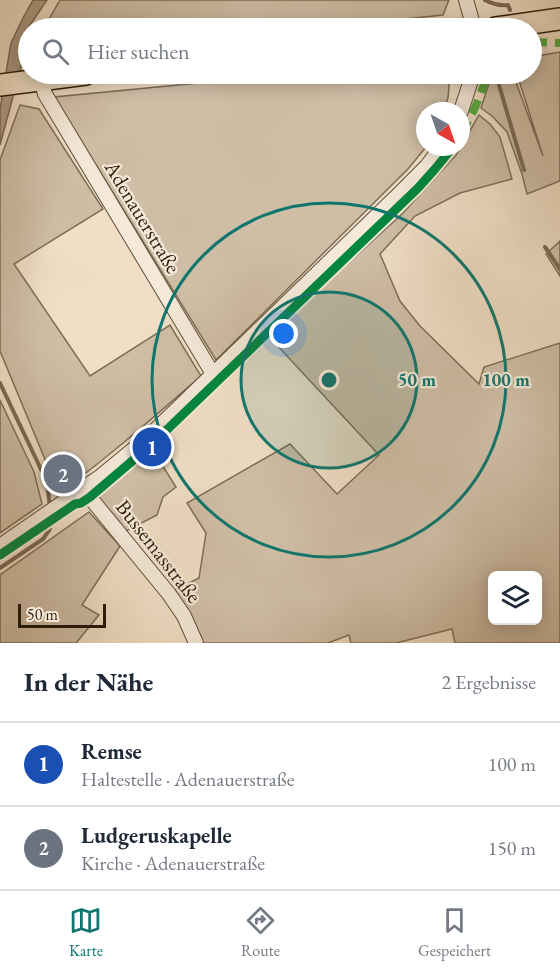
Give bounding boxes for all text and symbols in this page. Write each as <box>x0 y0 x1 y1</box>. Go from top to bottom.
search box <box>18 18 542 84</box>
icon: search <box>39 35 72 68</box>
text: Hier suchen <box>87 37 190 66</box>
north arrow <box>416 102 470 156</box>
street label: Adenauerstraße <box>98 155 187 278</box>
your location <box>269 319 298 348</box>
text: 50 m <box>398 368 436 391</box>
text: 100 m <box>482 368 530 391</box>
centre of rings <box>319 370 339 390</box>
pin: 1 <box>132 424 172 470</box>
pin: 2 <box>44 452 82 496</box>
street label: Bussemasstraße <box>110 494 208 608</box>
map controls <box>488 571 542 625</box>
button: layers <box>488 571 542 625</box>
scale bar <box>18 601 106 628</box>
text: 50 m <box>27 604 58 625</box>
text: In der Nähe <box>24 665 153 699</box>
text: 2 Ergebnisse <box>441 669 536 695</box>
text: Remse <box>81 737 142 766</box>
text: 1 <box>38 751 49 777</box>
text: 100 m <box>488 751 536 777</box>
text: Haltestelle · Adenauerstraße <box>81 766 295 792</box>
text: Ludgeruskapelle <box>81 821 232 850</box>
text: 2 <box>38 835 49 861</box>
text: 150 m <box>488 835 536 861</box>
text: Kirche · Adenauerstraße <box>81 850 265 876</box>
tab: Karte <box>69 904 103 961</box>
tab: Route <box>241 904 280 961</box>
tab: Gespeichert <box>418 904 491 961</box>

